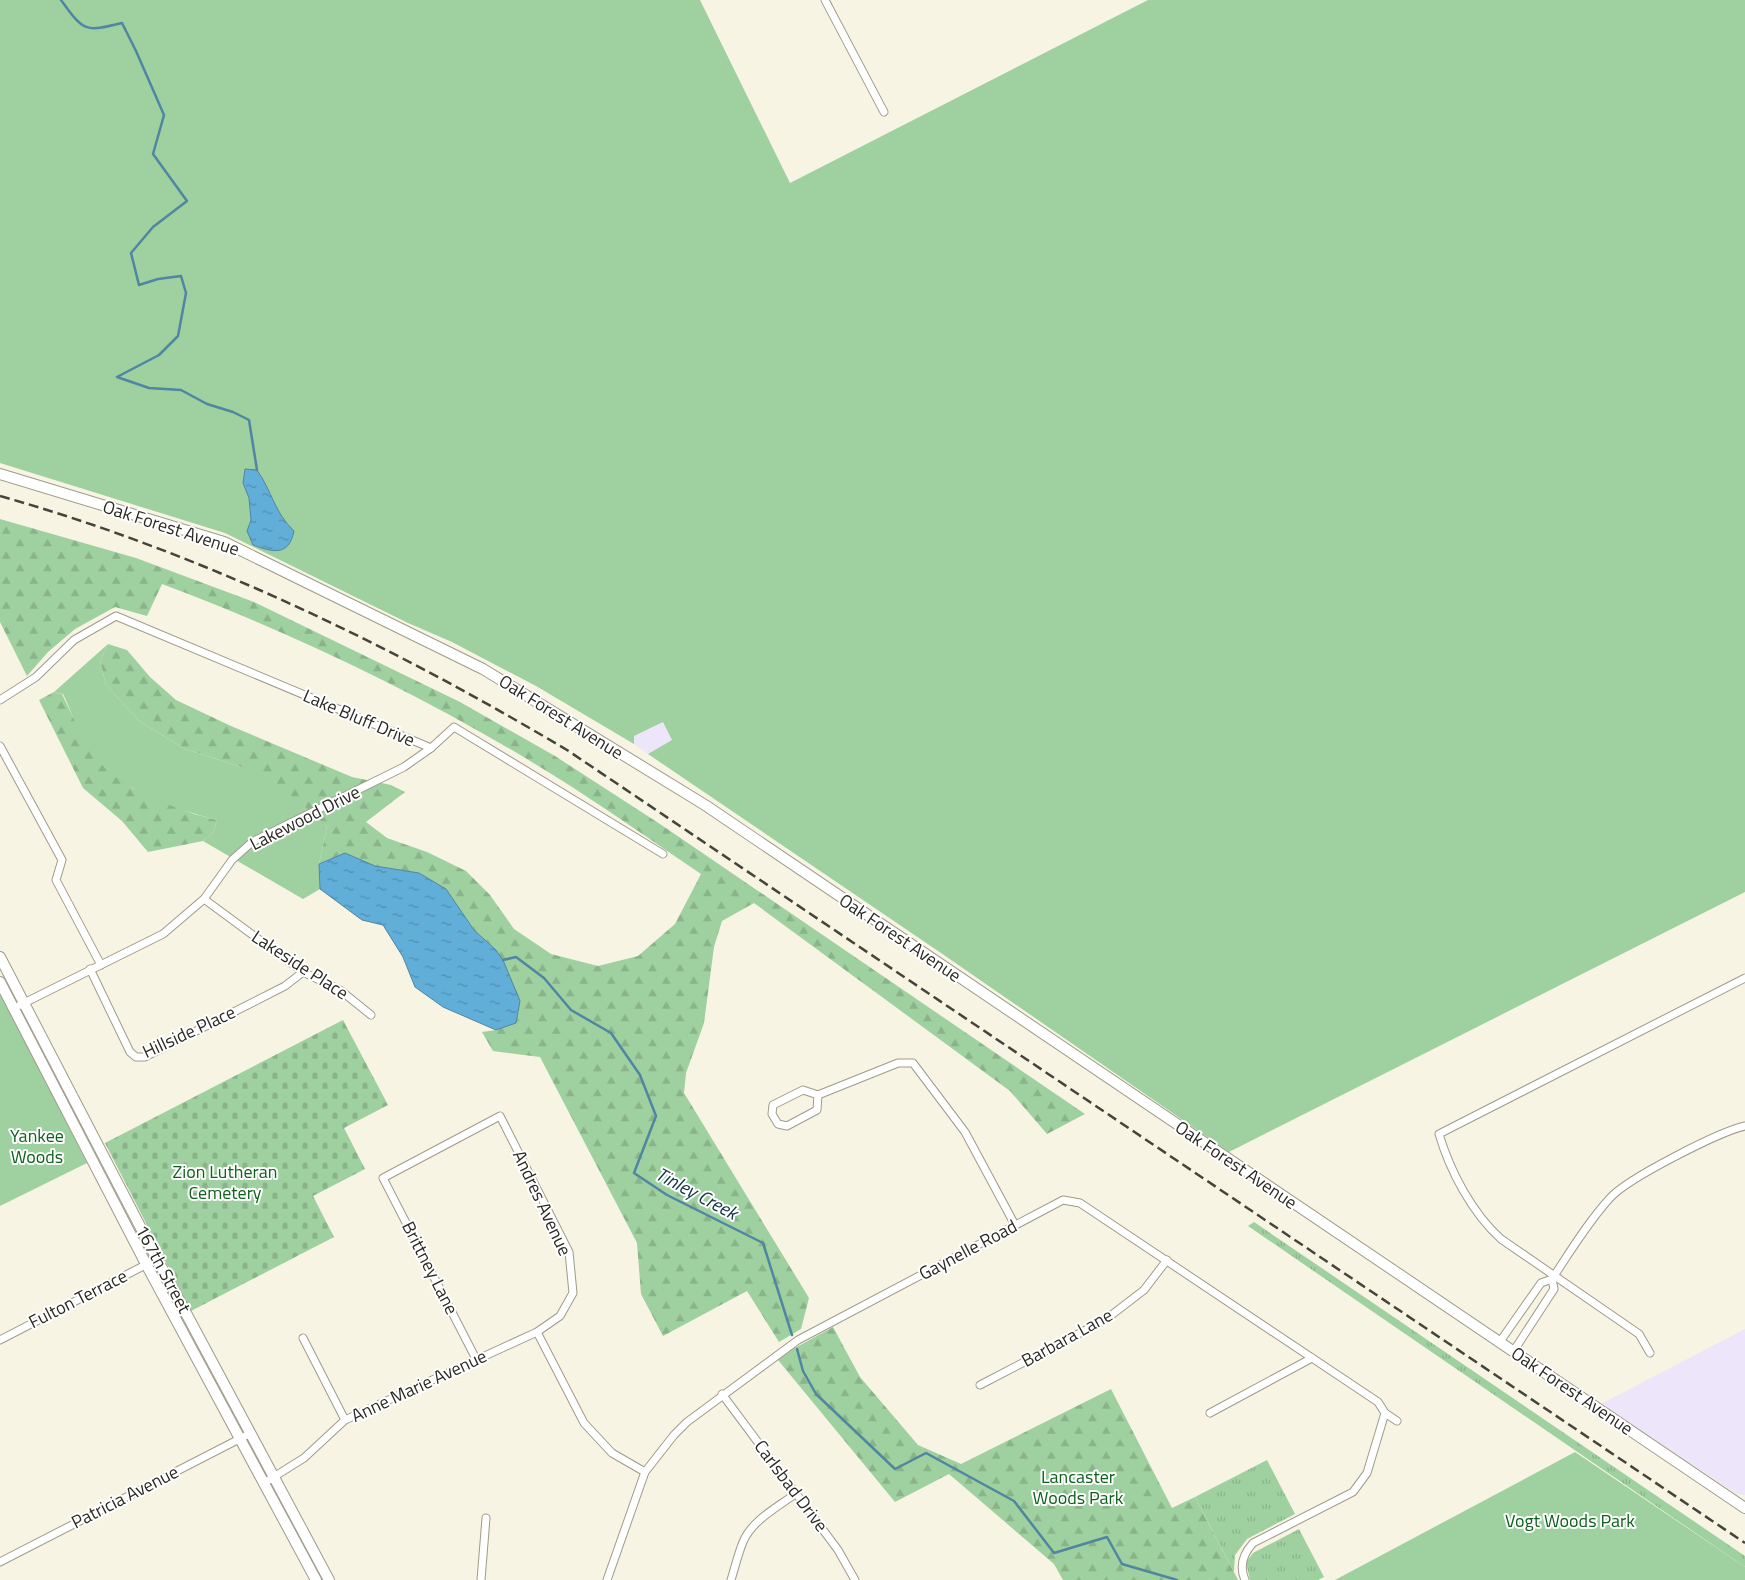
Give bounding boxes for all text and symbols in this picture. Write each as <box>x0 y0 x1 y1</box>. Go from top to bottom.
street label: Oak Forest Avenue <box>99 493 243 562</box>
street label: Oak Forest Avenue <box>494 667 629 766</box>
street label: Lake Bluff Drive <box>299 682 419 753</box>
street label: Lakewood Drive <box>245 778 365 857</box>
street label: Oak Forest Avenue <box>834 887 967 989</box>
street label: Lakeside Place <box>247 923 354 1006</box>
street label: Hillside Place <box>138 998 240 1065</box>
street label: Oak Forest Avenue <box>1170 1114 1303 1216</box>
park label: Yankee Woods <box>10 1122 64 1170</box>
street label: Andres Avenue <box>506 1146 579 1260</box>
park label: Zion Lutheran Cemetery <box>173 1158 277 1206</box>
water label: Tinley Creek <box>651 1159 746 1227</box>
street label: Gaynelle Road <box>914 1212 1022 1287</box>
street label: Brittney Lane <box>395 1216 466 1319</box>
street label: 167th Street <box>129 1220 198 1318</box>
street label: Fulton Terrace <box>24 1262 132 1335</box>
street label: Barbara Lane <box>1016 1301 1117 1374</box>
street label: Oak Forest Avenue <box>1506 1340 1639 1442</box>
street label: Anne Marie Avenue <box>347 1342 491 1429</box>
street label: Carlsbad Drive <box>748 1434 835 1537</box>
street label: Patricia Avenue <box>66 1458 183 1535</box>
park label: Lancaster Woods Park <box>1033 1463 1124 1511</box>
park label: Vogt Woods Park <box>1505 1507 1635 1534</box>

